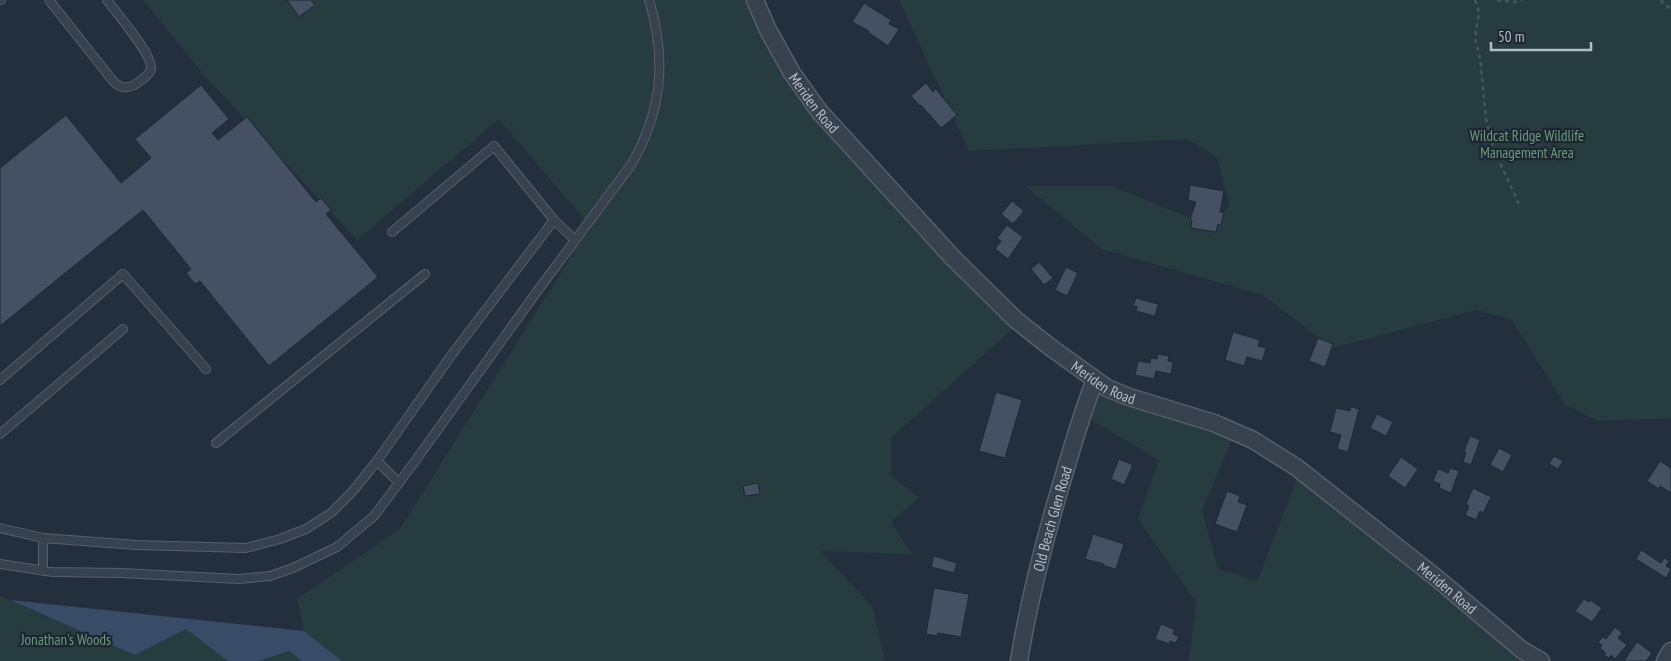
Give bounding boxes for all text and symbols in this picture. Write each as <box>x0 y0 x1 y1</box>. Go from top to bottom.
scale bar <box>1491 20 1591 52</box>
text: 50 m <box>1498 27 1524 46</box>
street label: Meriden Road <box>785 69 844 137</box>
park label: Wildcat Ridge Wildlife Management Area <box>1470 126 1584 162</box>
street label: Meriden Road <box>1068 356 1138 408</box>
street label: Old Beach Glen Road <box>1028 464 1076 573</box>
street label: Meriden Road <box>1414 557 1481 618</box>
park label: Jonathan's Woods <box>20 630 111 649</box>

